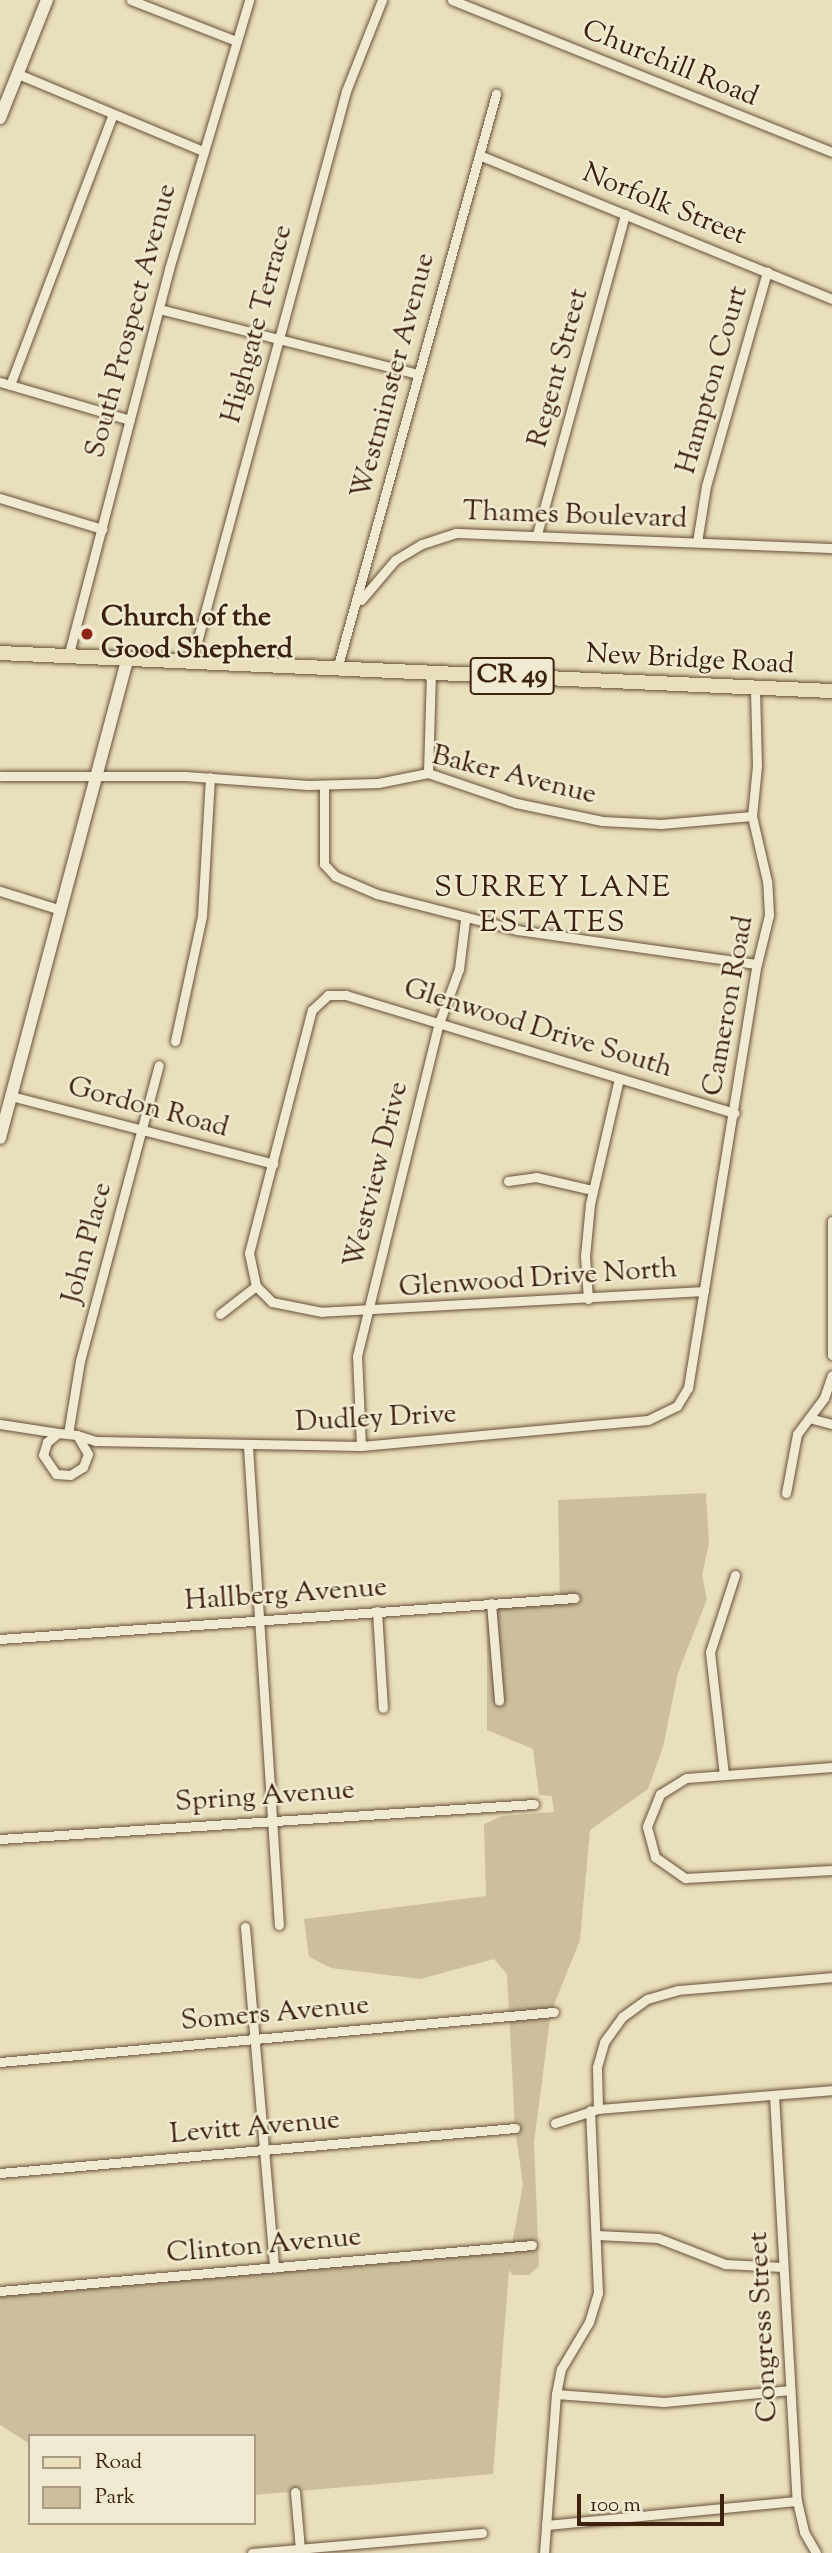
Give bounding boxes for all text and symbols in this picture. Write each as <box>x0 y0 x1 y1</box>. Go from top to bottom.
street label: Churchill Road <box>577 13 763 115</box>
street label: Norfolk Street <box>577 157 751 253</box>
street label: South Prospect Avenue <box>79 180 185 462</box>
street label: Highgate Terrace <box>215 221 301 427</box>
street label: Westminster Avenue <box>345 249 443 503</box>
street label: Hampton Court <box>670 282 756 478</box>
street label: Regent Street <box>522 285 596 451</box>
street label: Thames Boulevard <box>462 495 688 537</box>
place label: Church of the Good Shepherd <box>101 601 293 667</box>
marker: Church of the Good Shepherd <box>79 626 95 642</box>
street label: New Bridge Road <box>585 638 795 682</box>
road number: CR 49 <box>468 654 556 698</box>
street label: Baker Avenue <box>428 739 600 813</box>
district label: SURREY LANE ESTATES <box>435 871 671 942</box>
street label: Cameron Road <box>697 913 761 1099</box>
street label: Glenwood Drive South <box>400 972 676 1086</box>
street label: Gordon Road <box>64 1070 232 1146</box>
street label: Westview Drive <box>338 1078 416 1272</box>
street label: John Place <box>56 1179 120 1307</box>
street label: Glenwood Drive North <box>398 1253 678 1305</box>
street label: Dudley Drive <box>294 1398 458 1440</box>
street label: Hallberg Avenue <box>184 1571 388 1619</box>
street label: Spring Avenue <box>174 1774 356 1820</box>
street label: Somers Avenue <box>179 1989 371 2039</box>
street label: Levitt Avenue <box>169 2104 341 2152</box>
street label: Clinton Avenue <box>165 2221 363 2271</box>
street label: Congress Street <box>742 2231 786 2423</box>
legend <box>28 2434 256 2525</box>
text: Road <box>95 2448 142 2478</box>
scale bar <box>580 2480 727 2524</box>
text: Park <box>95 2483 135 2513</box>
text: 100 m <box>590 2491 641 2521</box>

